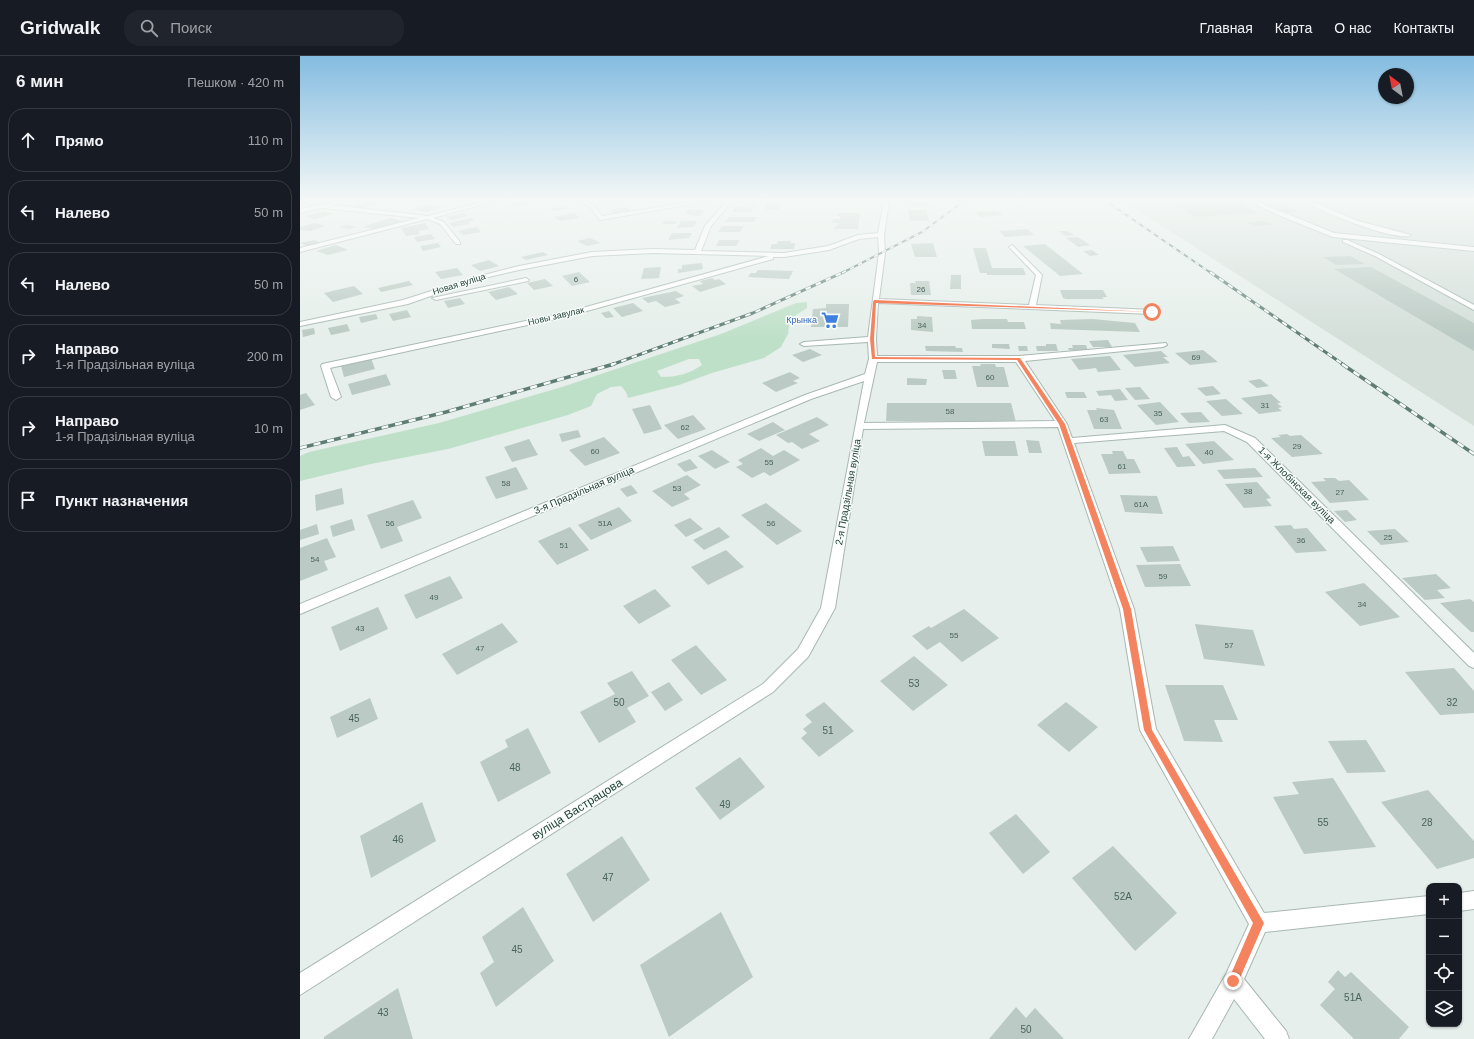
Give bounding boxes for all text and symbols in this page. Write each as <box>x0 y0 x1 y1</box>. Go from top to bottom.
search box <box>124 10 404 46</box>
text: Gridwalk <box>20 17 100 38</box>
icon: search <box>138 17 160 39</box>
text: Поиск <box>170 19 212 36</box>
text: Главная <box>1199 20 1253 36</box>
text: Карта <box>1275 20 1312 36</box>
text: О нас <box>1334 20 1372 36</box>
text: Контакты <box>1394 20 1454 36</box>
north arrow <box>1378 68 1414 104</box>
text: 6 мин <box>16 72 63 91</box>
text: Пешком · 420 m <box>187 75 284 90</box>
icon: ahead <box>17 129 39 151</box>
text: Прямо <box>55 132 104 149</box>
text: 110 m <box>248 133 283 148</box>
icon: left <box>17 201 39 223</box>
text: Налево <box>55 204 110 221</box>
text: 50 m <box>254 205 283 220</box>
street label: Новая вуліца <box>431 271 487 297</box>
icon: left <box>17 273 39 295</box>
house number: 6 <box>574 275 579 284</box>
text: Налево <box>55 276 110 293</box>
text: 50 m <box>254 277 283 292</box>
house number: 26 <box>917 285 926 294</box>
route start <box>1143 303 1161 321</box>
street label: Новы завулак <box>527 305 585 327</box>
supermarket icon: Крынка <box>820 310 840 330</box>
place label: Крынка <box>786 315 817 325</box>
house number: 34 <box>918 321 927 330</box>
text: Направо <box>55 340 119 357</box>
icon: right <box>17 345 39 367</box>
text: 200 m <box>247 349 283 364</box>
house number: 69 <box>1192 353 1201 362</box>
text: 1-я Прадзільная вуліца <box>55 357 195 372</box>
house number: 60 <box>986 373 995 382</box>
house number: 31 <box>1261 401 1270 410</box>
house number: 58 <box>946 407 955 416</box>
house number: 35 <box>1154 409 1163 418</box>
text: Направо <box>55 412 119 429</box>
house number: 63 <box>1100 415 1109 424</box>
icon: right <box>17 417 39 439</box>
text: 10 m <box>254 421 283 436</box>
house number: 62 <box>681 423 690 432</box>
text: 1-я Прадзільная вуліца <box>55 429 195 444</box>
street label: 2-я Прадзільная вуліца <box>833 438 863 546</box>
house number: 29 <box>1293 442 1302 451</box>
street label: 1-я Жлобінская вуліца <box>1256 444 1338 526</box>
house number: 60 <box>591 447 600 456</box>
house number: 40 <box>1205 448 1214 457</box>
house number: 55 <box>765 458 774 467</box>
house number: 61 <box>1118 462 1127 471</box>
street label: 3-я Прадзільная вуліца <box>532 464 636 516</box>
house number: 58 <box>502 479 511 488</box>
house number: 53 <box>673 484 682 493</box>
house number: 38 <box>1244 487 1253 496</box>
house number: 27 <box>1336 488 1345 497</box>
icon: arrive <box>17 489 39 511</box>
text: Пункт назначения <box>55 492 188 509</box>
house number: 61А <box>1134 500 1149 509</box>
house number: 56 <box>386 519 395 528</box>
house number: 51А <box>598 519 613 528</box>
house number: 56 <box>767 519 776 528</box>
house number: 25 <box>1384 533 1393 542</box>
house number: 36 <box>1297 536 1306 545</box>
house number: 51 <box>560 541 569 550</box>
house number: 54 <box>311 555 320 564</box>
house number: 59 <box>1159 572 1168 581</box>
house number: 49 <box>430 593 439 602</box>
house number: 34 <box>1358 600 1367 609</box>
house number: 43 <box>356 624 365 633</box>
house number: 55 <box>950 631 959 640</box>
house number: 57 <box>1225 641 1234 650</box>
house number: 47 <box>476 644 485 653</box>
house number: 53 <box>908 678 920 689</box>
house number: 50 <box>613 697 625 708</box>
house number: 32 <box>1446 697 1458 708</box>
house number: 45 <box>348 713 360 724</box>
house number: 51 <box>822 725 834 736</box>
house number: 48 <box>509 762 521 773</box>
street label: вуліца Вастрацова <box>529 775 625 843</box>
house number: 49 <box>719 799 731 810</box>
house number: 55 <box>1317 817 1329 828</box>
house number: 28 <box>1421 817 1433 828</box>
house number: 46 <box>392 834 404 845</box>
house number: 47 <box>602 872 614 883</box>
map controls <box>1426 883 1462 1027</box>
button: + <box>1426 883 1462 919</box>
house number: 52А <box>1114 891 1132 902</box>
button: − <box>1426 919 1462 955</box>
house number: 45 <box>511 944 523 955</box>
button: locate <box>1426 955 1462 991</box>
route end <box>1224 972 1242 990</box>
button: layers <box>1426 991 1462 1027</box>
house number: 51А <box>1344 992 1362 1003</box>
house number: 43 <box>377 1007 389 1018</box>
house number: 50 <box>1020 1024 1032 1035</box>

